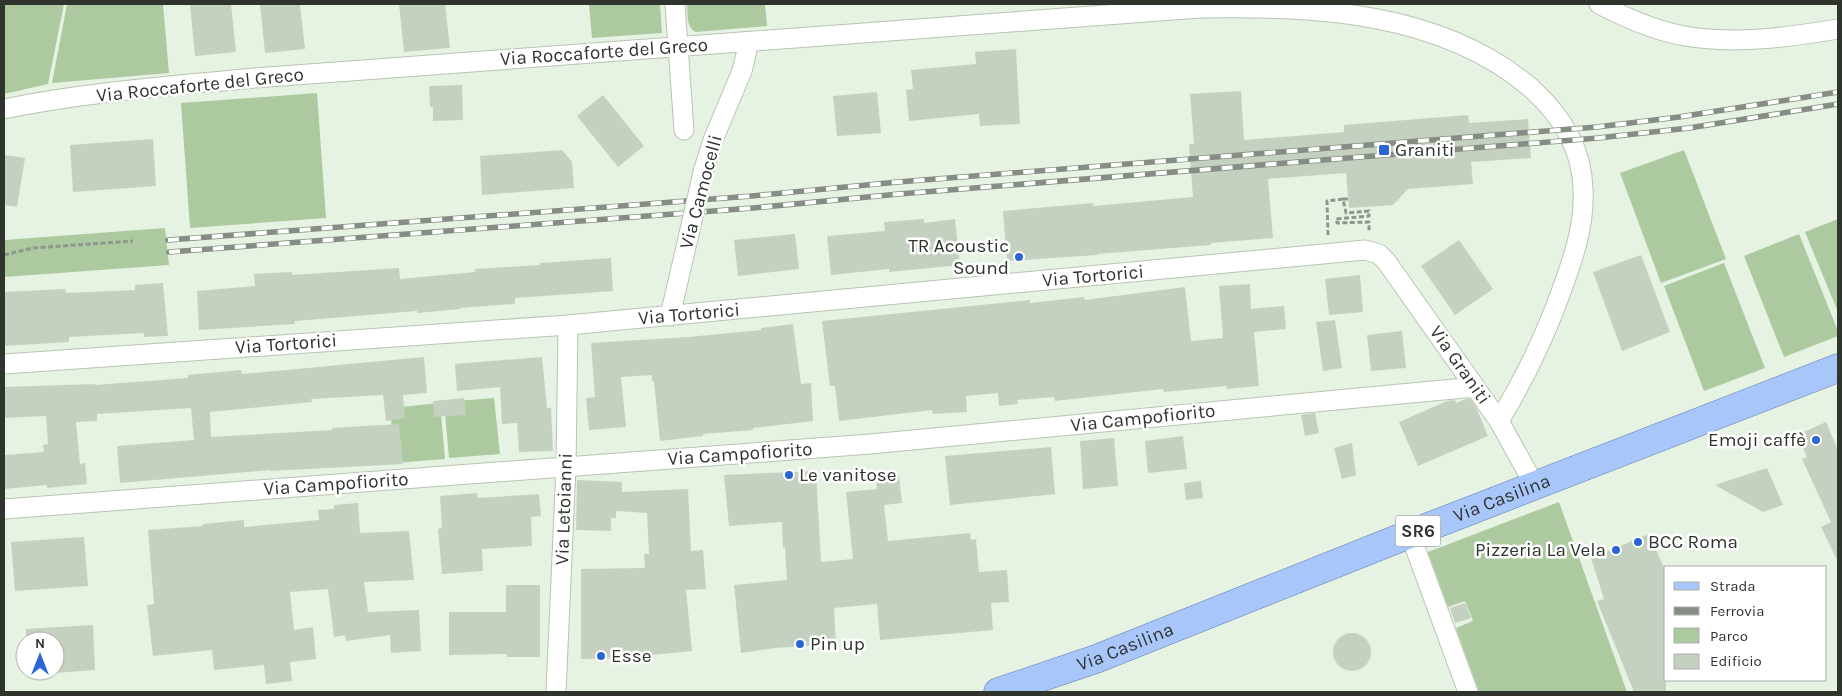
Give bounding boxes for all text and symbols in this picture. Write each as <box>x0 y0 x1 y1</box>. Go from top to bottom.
street label: Via Roccaforte del Greco <box>499 34 709 70</box>
street label: Via Roccaforte del Greco <box>95 63 305 107</box>
street label: Via Camocelli <box>675 132 727 252</box>
place label: Graniti <box>1395 139 1455 161</box>
marker: Graniti <box>1377 143 1391 157</box>
place label: TR Acoustic Sound <box>908 235 1009 279</box>
marker: TR Acoustic Sound <box>1013 251 1025 263</box>
street label: Via Tortorici <box>1041 261 1145 291</box>
street label: Via Tortorici <box>637 299 741 329</box>
street label: Via Graniti <box>1425 321 1495 409</box>
street label: Via Tortorici <box>234 329 338 359</box>
street label: Via Campofiorito <box>1070 399 1216 437</box>
place label: Emoji caffè <box>1708 429 1806 451</box>
marker: Emoji caffè <box>1810 434 1822 446</box>
street label: Via Campofiorito <box>667 438 813 470</box>
street label: Via Letoianni <box>551 453 577 565</box>
place label: Le vanitose <box>799 464 897 486</box>
street label: Via Campofiorito <box>263 468 409 500</box>
marker: Le vanitose <box>783 469 795 481</box>
street label: Via Casilina <box>1450 470 1554 527</box>
road number: SR6 <box>1396 516 1440 546</box>
place label: BCC Roma <box>1648 531 1738 553</box>
marker: BCC Roma <box>1632 536 1644 548</box>
place label: Pizzeria La Vela <box>1475 539 1606 561</box>
marker: Pizzeria La Vela <box>1610 544 1622 556</box>
legend <box>1664 566 1827 681</box>
text: Strada <box>1710 577 1756 595</box>
text: Ferrovia <box>1710 602 1764 620</box>
street label: Via Casilina <box>1074 618 1177 676</box>
text: Parco <box>1710 627 1748 645</box>
north arrow <box>15 631 65 681</box>
place label: Pin up <box>810 633 865 655</box>
text: N <box>35 635 45 652</box>
marker: Pin up <box>794 638 806 650</box>
place label: Esse <box>611 645 651 667</box>
marker: Esse <box>595 650 607 662</box>
text: Edificio <box>1710 652 1762 670</box>

